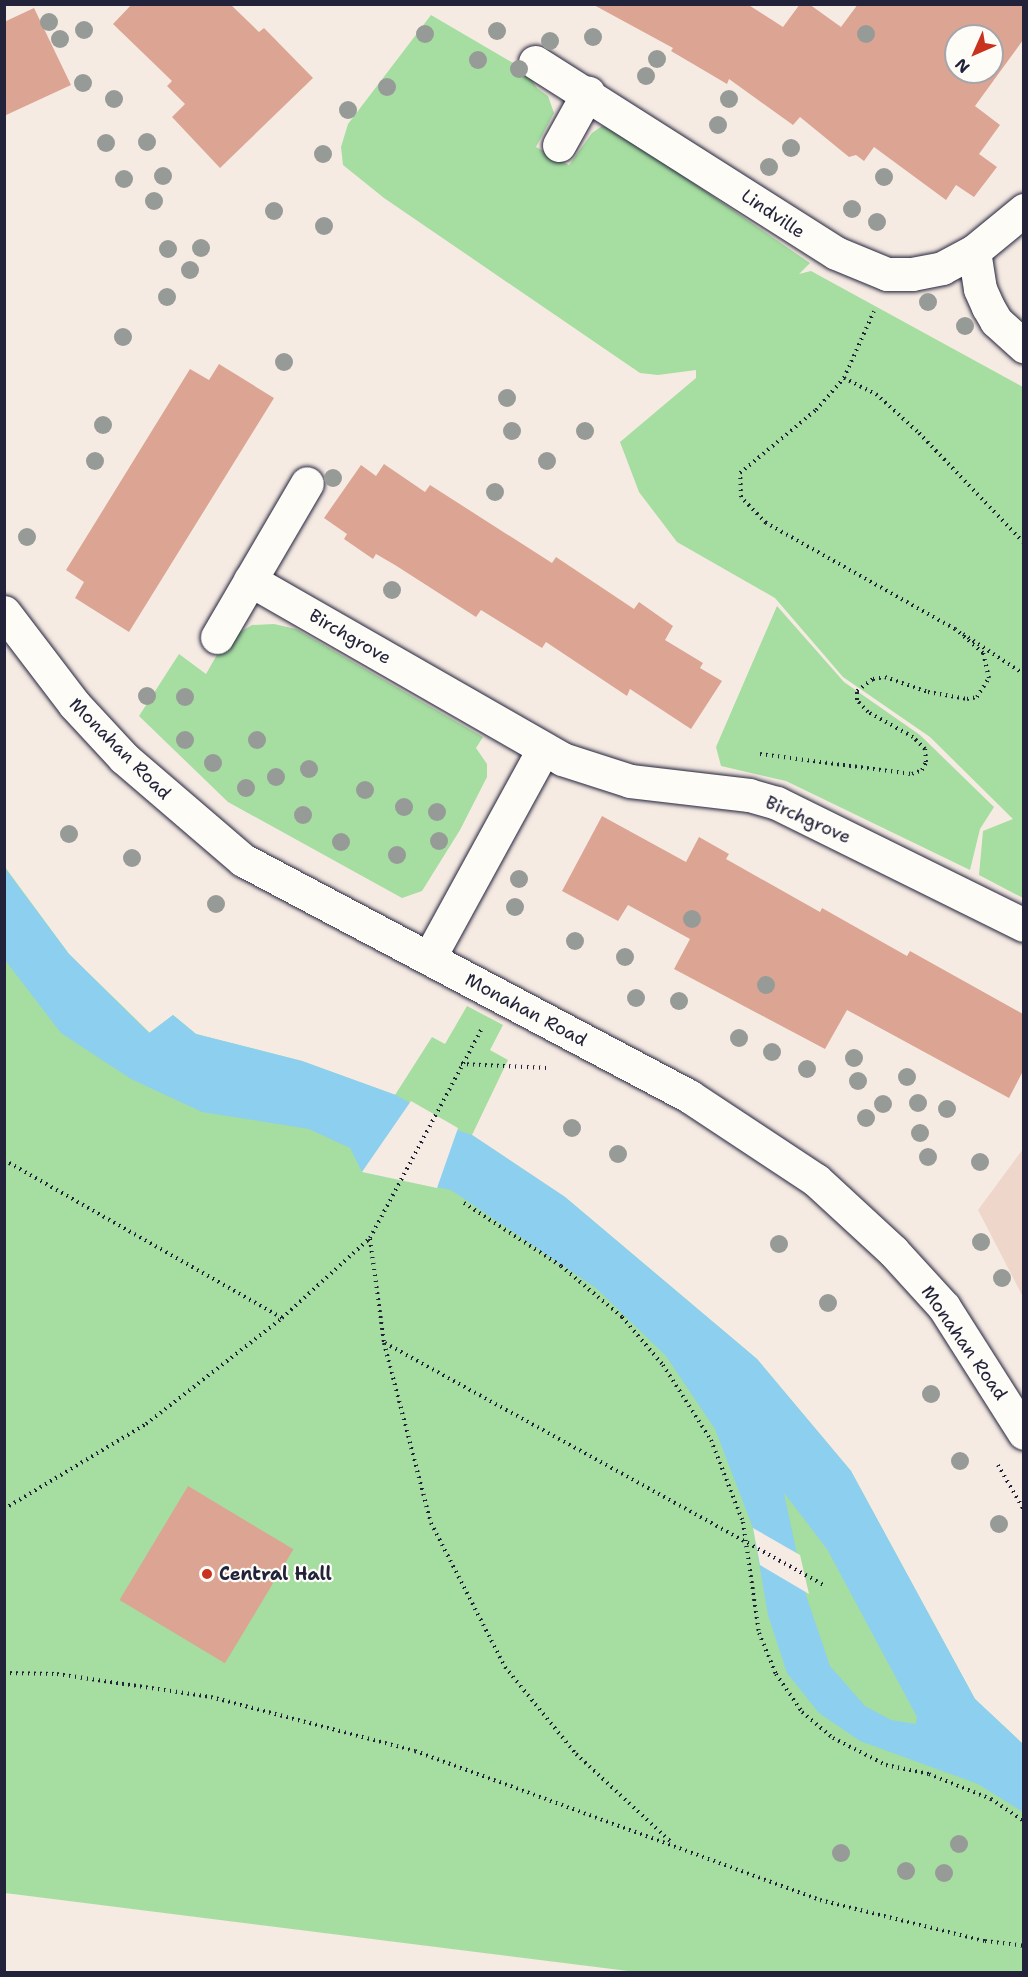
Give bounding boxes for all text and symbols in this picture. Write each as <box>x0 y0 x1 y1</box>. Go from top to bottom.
north arrow <box>944 24 1004 84</box>
text: N <box>950 54 974 78</box>
street label: Lindville <box>737 185 809 243</box>
street label: Birchgrove <box>305 605 395 669</box>
street label: Monahan Road <box>65 694 175 804</box>
street label: Birchgrove <box>762 792 854 848</box>
street label: Monahan Road <box>461 969 591 1051</box>
street label: Monahan Road <box>917 1282 1011 1404</box>
place label: Central Hall <box>219 1563 332 1585</box>
marker: Central Hall <box>200 1567 214 1581</box>

